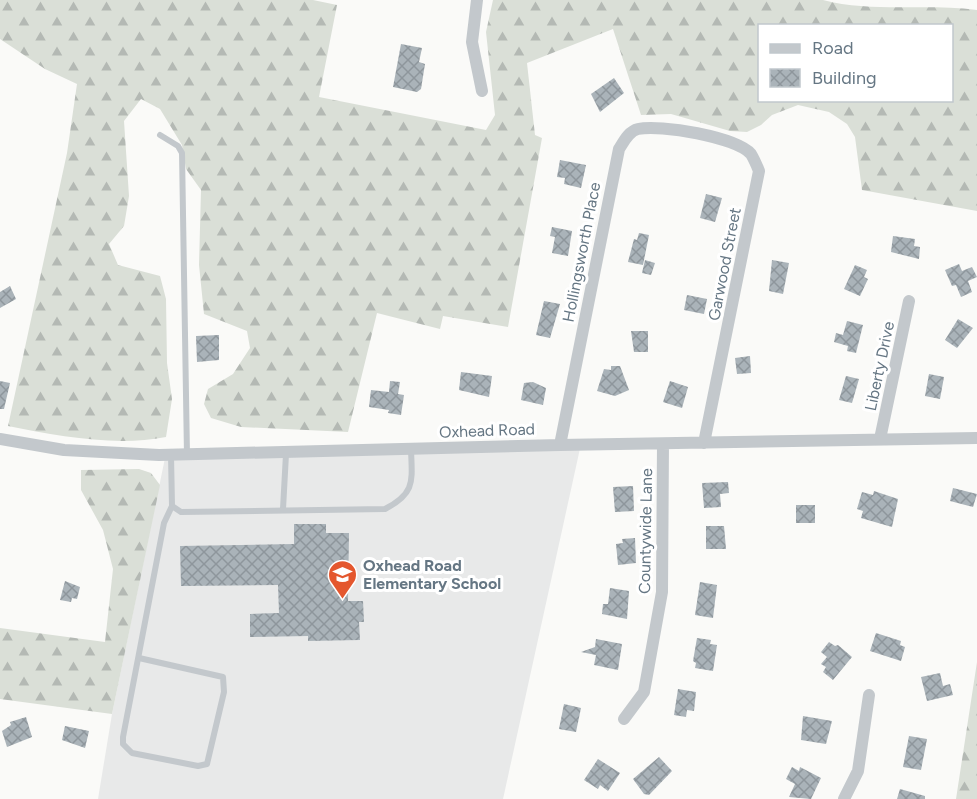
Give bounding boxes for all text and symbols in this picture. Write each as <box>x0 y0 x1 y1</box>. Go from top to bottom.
legend <box>758 24 953 102</box>
text: Road <box>812 37 853 59</box>
text: Building <box>812 67 877 89</box>
street label: Hollingsworth Place <box>559 180 604 324</box>
street label: Garwood Street <box>704 206 745 322</box>
street label: Liberty Drive <box>861 319 898 413</box>
street label: Oxhead Road <box>439 419 535 442</box>
street label: Countywide Lane <box>635 468 656 594</box>
place label: Oxhead Road Elementary School <box>363 556 501 593</box>
school or university icon: Oxhead Road Elementary School <box>326 558 358 600</box>

